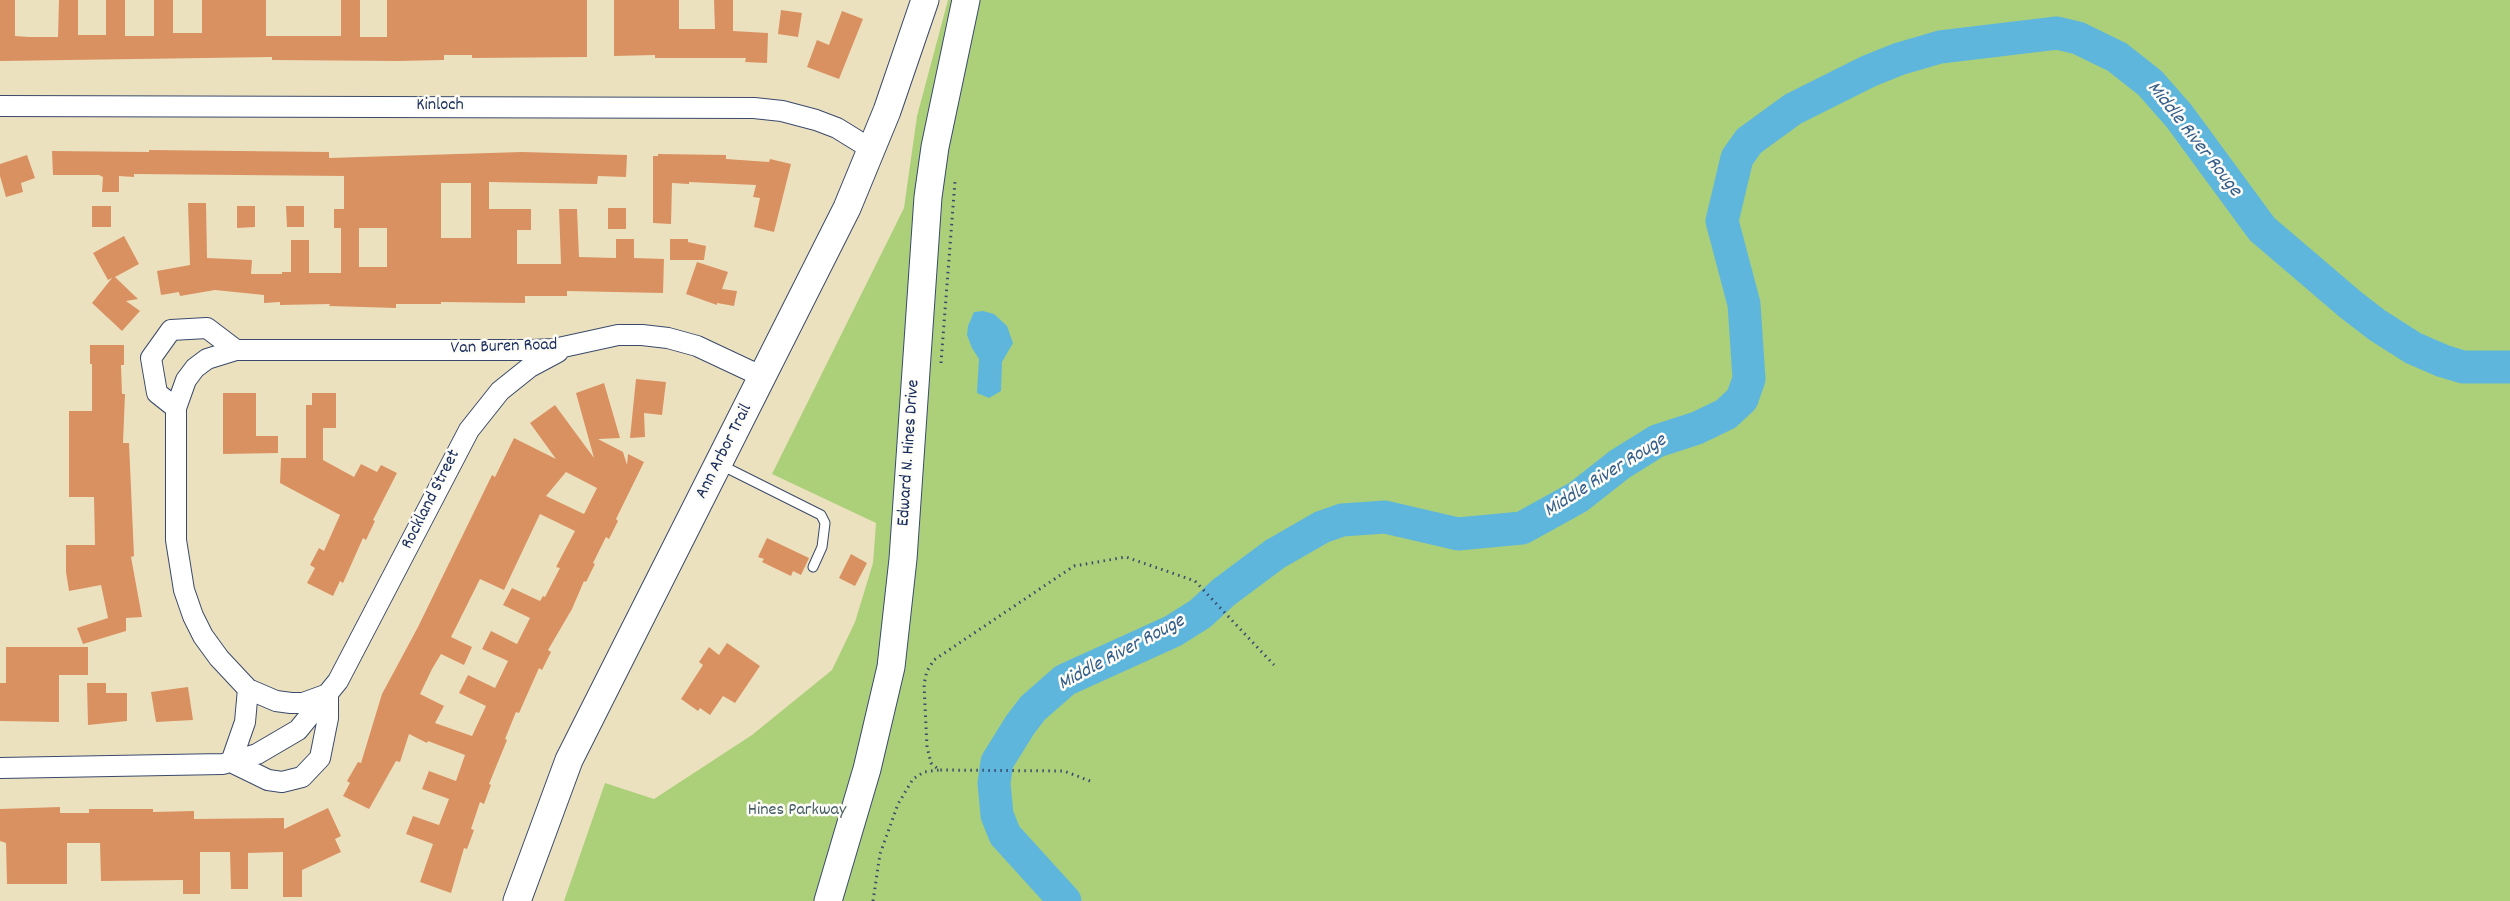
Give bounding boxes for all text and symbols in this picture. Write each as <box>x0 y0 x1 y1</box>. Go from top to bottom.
water label: Middle River Rouge <box>2141 78 2245 202</box>
street label: Kinloch <box>416 96 464 118</box>
street label: Van Buren Road <box>450 335 558 361</box>
street label: Edward N. Hines Drive <box>894 379 926 527</box>
street label: Ann Arbor Trail <box>692 401 758 503</box>
water label: Middle River Rouge <box>1540 430 1672 524</box>
street label: Rockland Street <box>398 447 466 553</box>
water label: Middle River Rouge <box>1055 611 1189 697</box>
park label: Hines Parkway <box>748 801 846 823</box>

